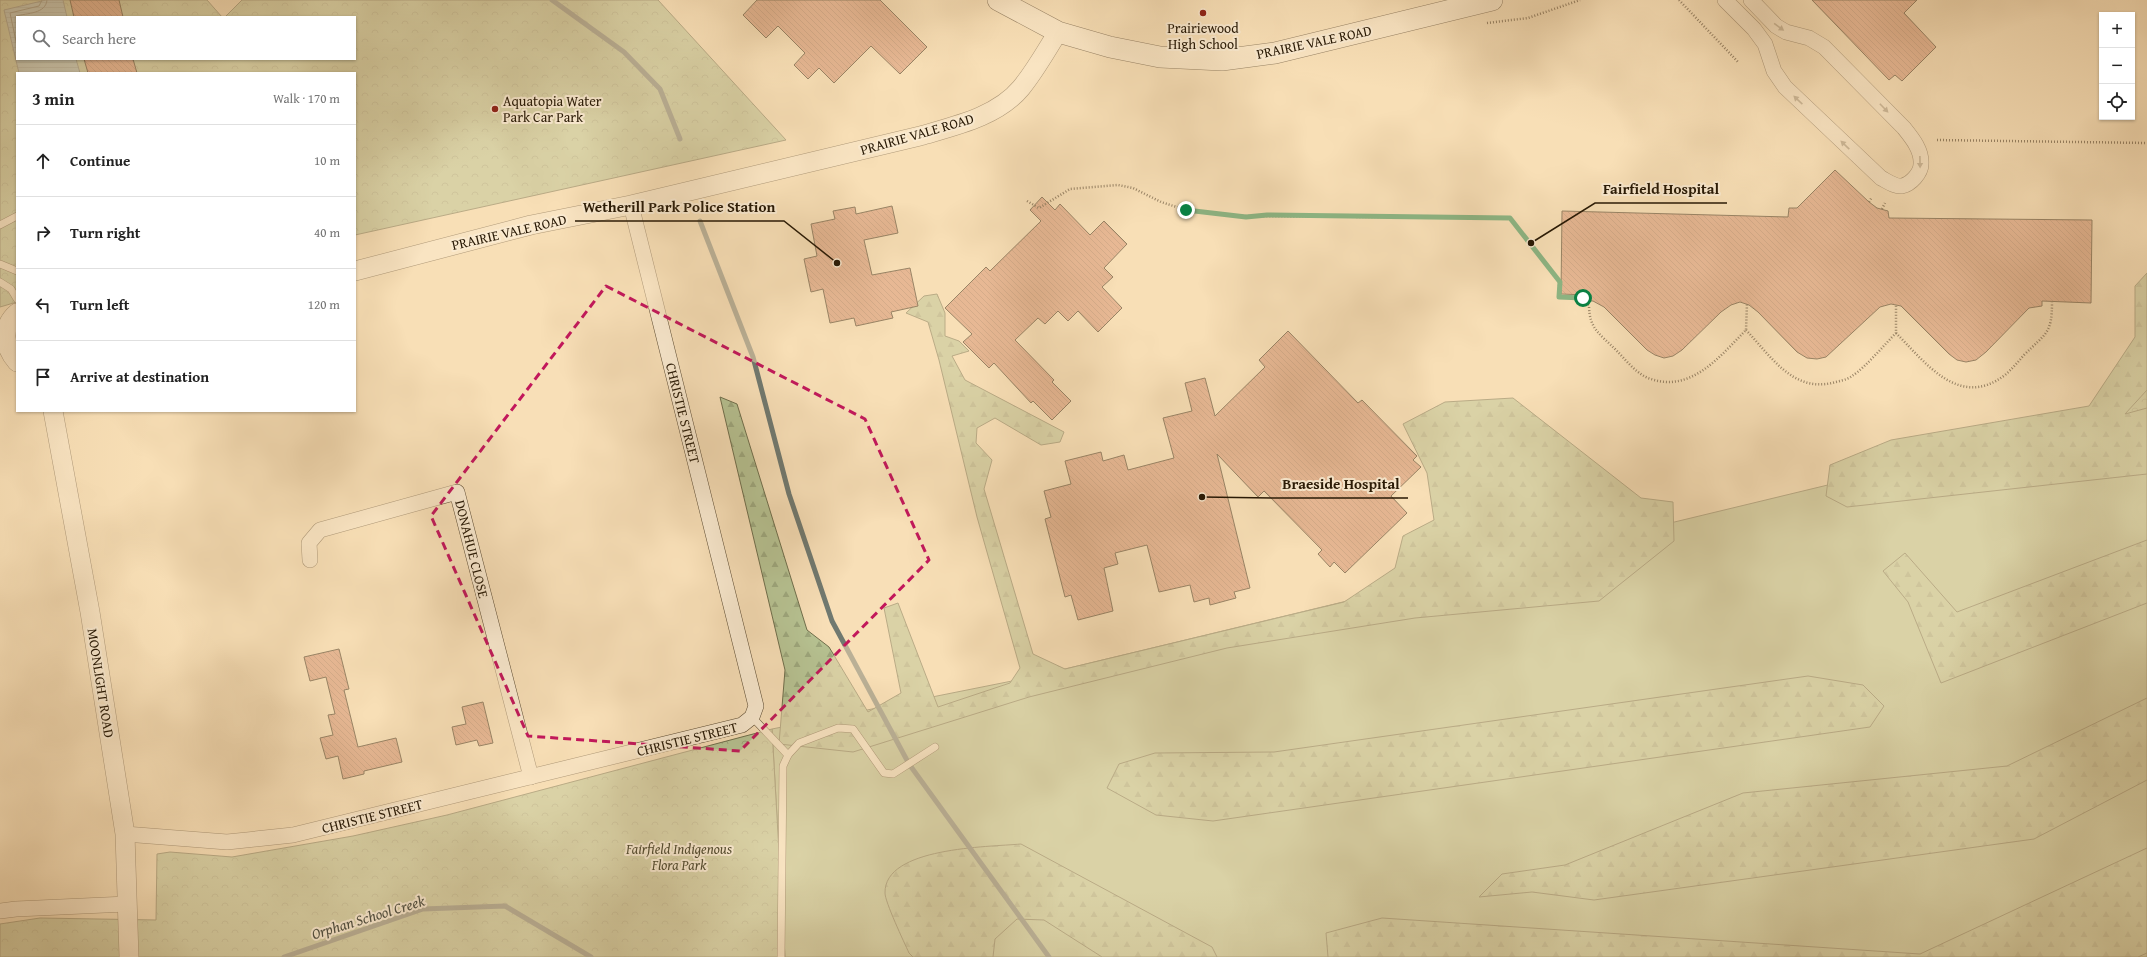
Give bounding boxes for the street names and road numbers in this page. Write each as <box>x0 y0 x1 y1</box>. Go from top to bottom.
street label: PRAIRIE VALE ROAD <box>1255 20 1373 64</box>
street label: PRAIRIE VALE ROAD <box>858 108 976 160</box>
street label: PRAIRIE VALE ROAD <box>450 209 568 255</box>
street label: CHRISTIE STREET <box>661 361 705 466</box>
street label: DONAHUE CLOSE <box>450 498 494 600</box>
street label: MOONLIGHT ROAD <box>82 627 120 739</box>
street label: CHRISTIE STREET <box>635 717 740 761</box>
street label: CHRISTIE STREET <box>320 794 425 838</box>

